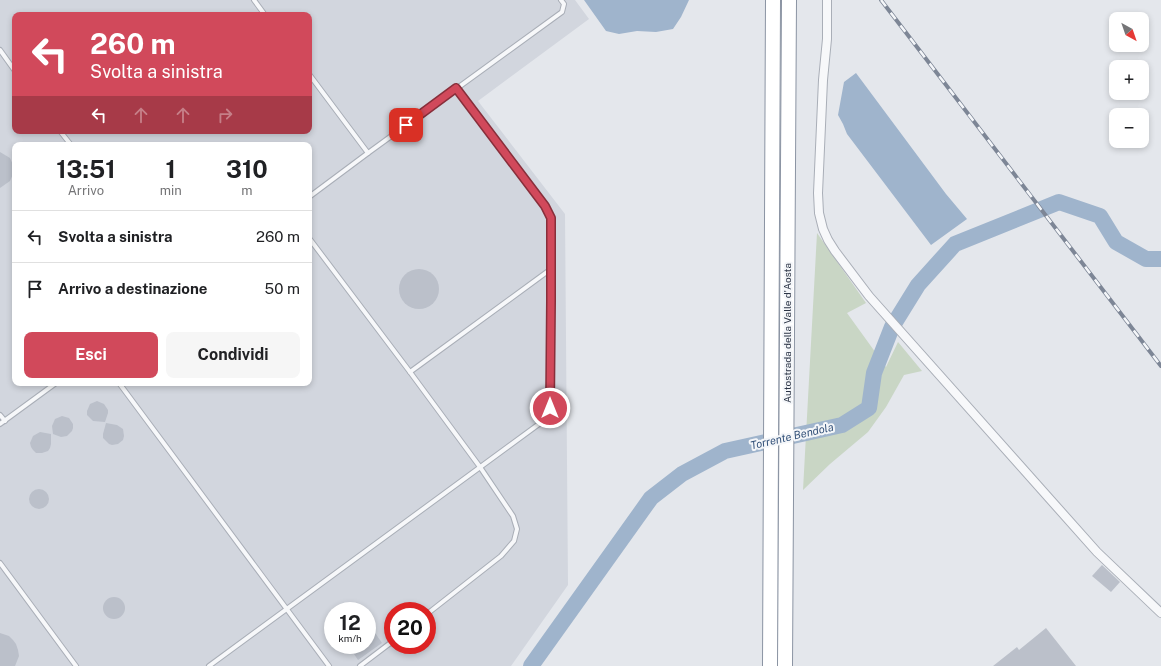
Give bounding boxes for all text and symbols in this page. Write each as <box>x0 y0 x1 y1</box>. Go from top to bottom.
north arrow <box>1109 12 1149 52</box>
map controls <box>1109 12 1149 148</box>
text: 260 m <box>90 27 176 60</box>
icon: left <box>24 28 76 80</box>
button: + <box>1109 60 1149 100</box>
text: Svolta a sinistra <box>90 61 223 82</box>
icon: left <box>88 104 110 126</box>
icon: ahead <box>130 104 152 126</box>
icon: ahead <box>172 104 194 126</box>
icon: right <box>214 104 236 126</box>
pin <box>389 108 423 142</box>
button: − <box>1109 108 1149 148</box>
icon: arrive <box>395 114 417 136</box>
text: 13:51 <box>56 155 115 183</box>
text: 1 <box>166 155 176 183</box>
text: 310 <box>226 155 268 183</box>
text: Arrivo <box>68 183 104 198</box>
text: min <box>160 183 182 198</box>
text: m <box>241 183 252 198</box>
icon: left <box>24 226 46 248</box>
text: Svolta a sinistra <box>58 228 172 245</box>
text: 260 m <box>256 228 300 245</box>
street label: Autostrada della Valle d'Aosta <box>781 263 793 403</box>
icon: arrive <box>24 278 46 300</box>
text: Arrivo a destinazione <box>58 280 207 297</box>
text: 50 m <box>265 280 300 297</box>
button: Esci <box>24 332 158 378</box>
button: Condividi <box>166 332 300 378</box>
position arrow <box>529 387 571 429</box>
water label: Torrente Bendola <box>749 421 835 451</box>
speed limit sign: 20 <box>384 602 436 654</box>
text: 12 <box>339 611 361 635</box>
text: km/h <box>338 632 362 644</box>

